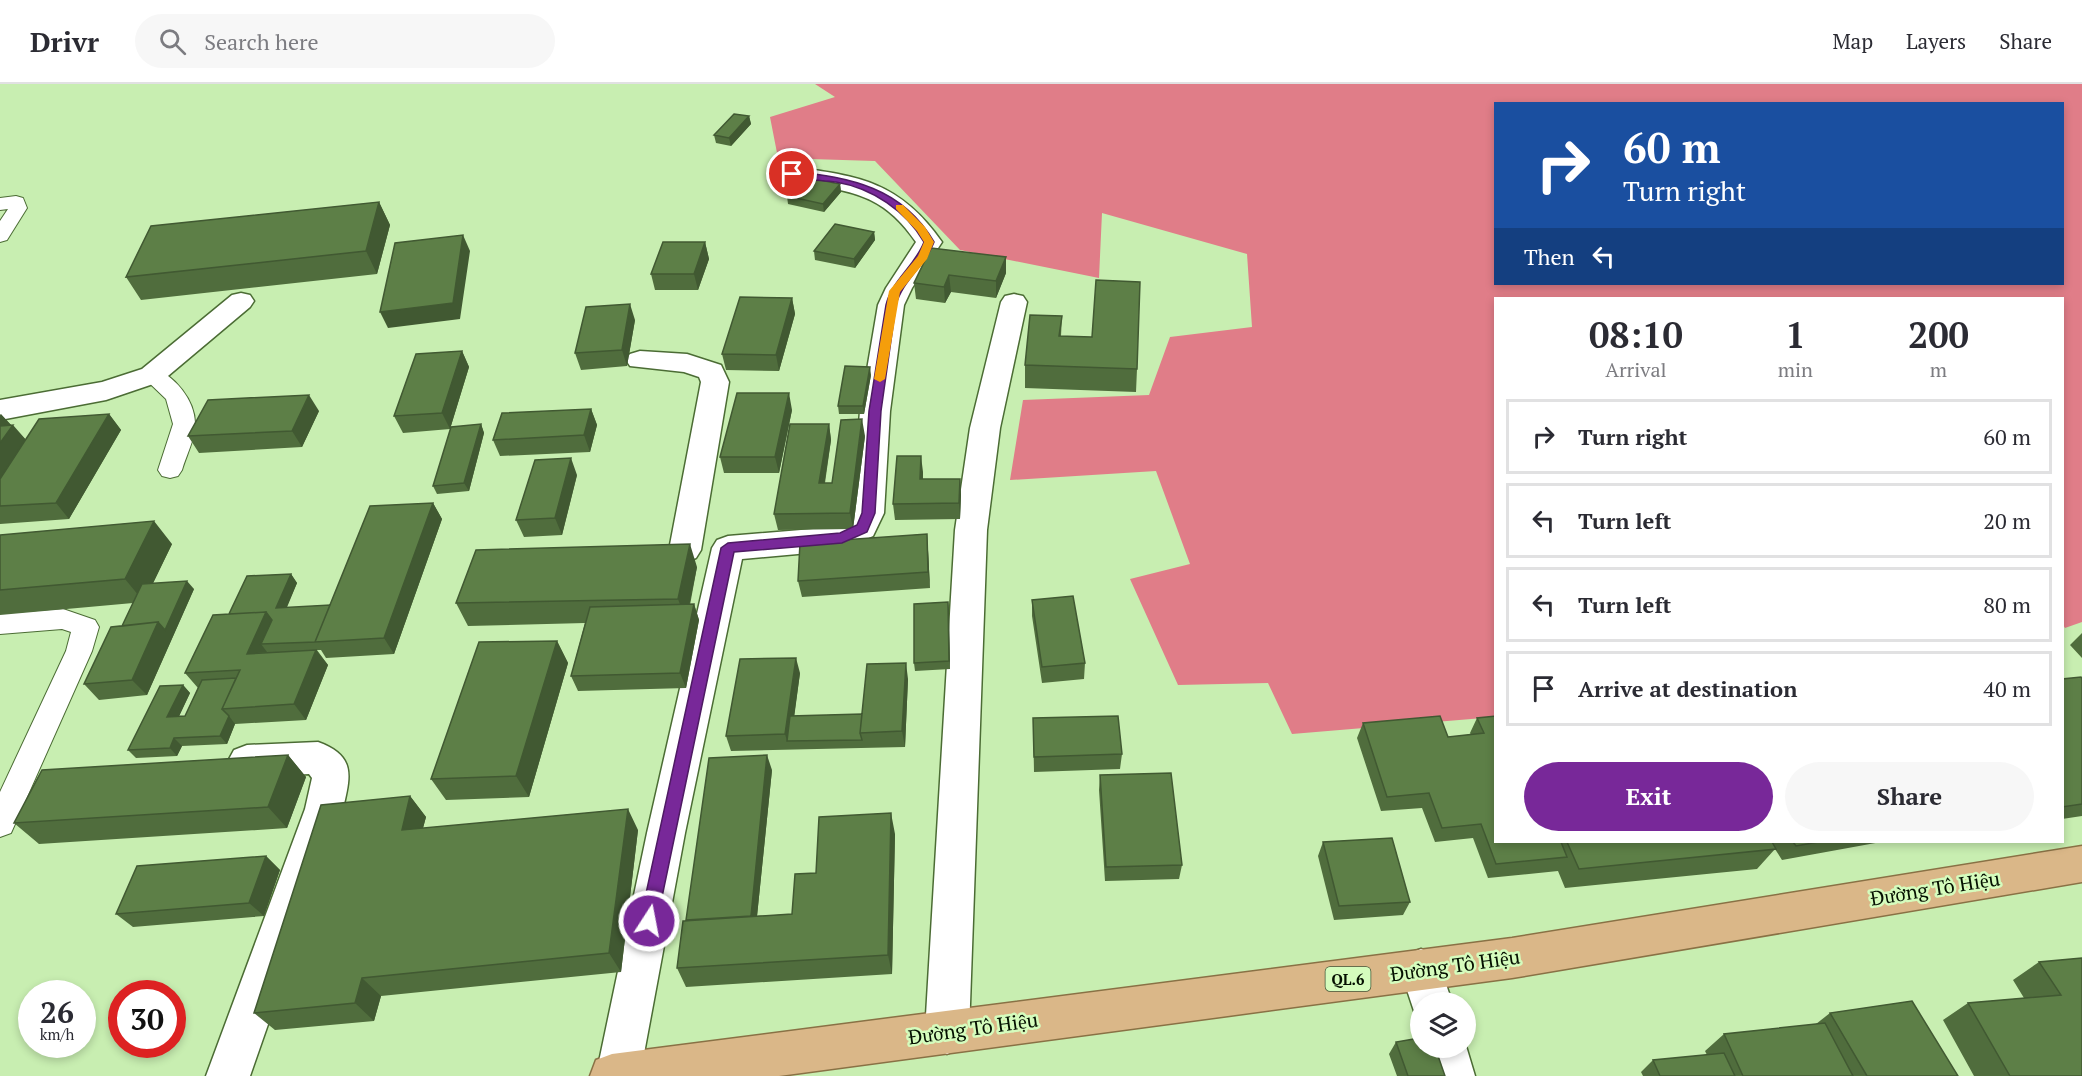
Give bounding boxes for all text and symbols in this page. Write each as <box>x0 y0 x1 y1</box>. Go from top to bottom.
search box <box>135 14 555 68</box>
text: Drivr <box>30 23 99 60</box>
icon: search <box>156 25 189 58</box>
text: Search here <box>204 27 319 56</box>
text: Map <box>1832 27 1873 55</box>
text: Layers <box>1906 27 1966 55</box>
text: Share <box>1999 27 2052 55</box>
text: 60 m <box>1623 119 1721 175</box>
icon: right <box>1524 126 1602 204</box>
pin <box>766 148 817 199</box>
icon: arrive <box>775 157 808 190</box>
text: Turn right <box>1623 173 1746 209</box>
icon: left <box>1587 240 1620 273</box>
text: Then <box>1524 242 1575 271</box>
text: 08:10 <box>1589 311 1683 358</box>
text: 1 <box>1785 311 1806 358</box>
text: 200 <box>1908 311 1969 358</box>
text: Arrival <box>1605 356 1667 383</box>
text: min <box>1778 356 1813 383</box>
text: m <box>1930 356 1947 383</box>
icon: right <box>1527 420 1560 453</box>
text: Turn right <box>1578 422 1687 451</box>
text: 60 m <box>1983 422 2031 451</box>
icon: left <box>1527 504 1560 537</box>
text: Turn left <box>1578 506 1671 535</box>
text: 20 m <box>1983 506 2031 535</box>
icon: left <box>1527 588 1560 621</box>
text: Turn left <box>1578 590 1671 619</box>
text: 80 m <box>1983 590 2031 619</box>
icon: arrive <box>1527 672 1560 705</box>
text: Arrive at destination <box>1578 674 1797 703</box>
text: 40 m <box>1983 674 2031 703</box>
button: Exit <box>1524 762 1773 831</box>
button: Share <box>1785 762 2034 831</box>
street label: Đường Tô Hiệu <box>1868 864 2002 912</box>
position arrow <box>617 889 681 953</box>
street label: Đường Tô Hiệu <box>1388 943 1522 987</box>
road number: QL.6 <box>1326 967 1370 991</box>
speed limit sign: 30 <box>108 980 186 1058</box>
text: 26 <box>40 992 74 1032</box>
map controls <box>1410 992 1476 1058</box>
button: layers <box>1410 992 1476 1058</box>
street label: Đường Tô Hiệu <box>906 1006 1040 1050</box>
text: km/h <box>40 1024 74 1044</box>

